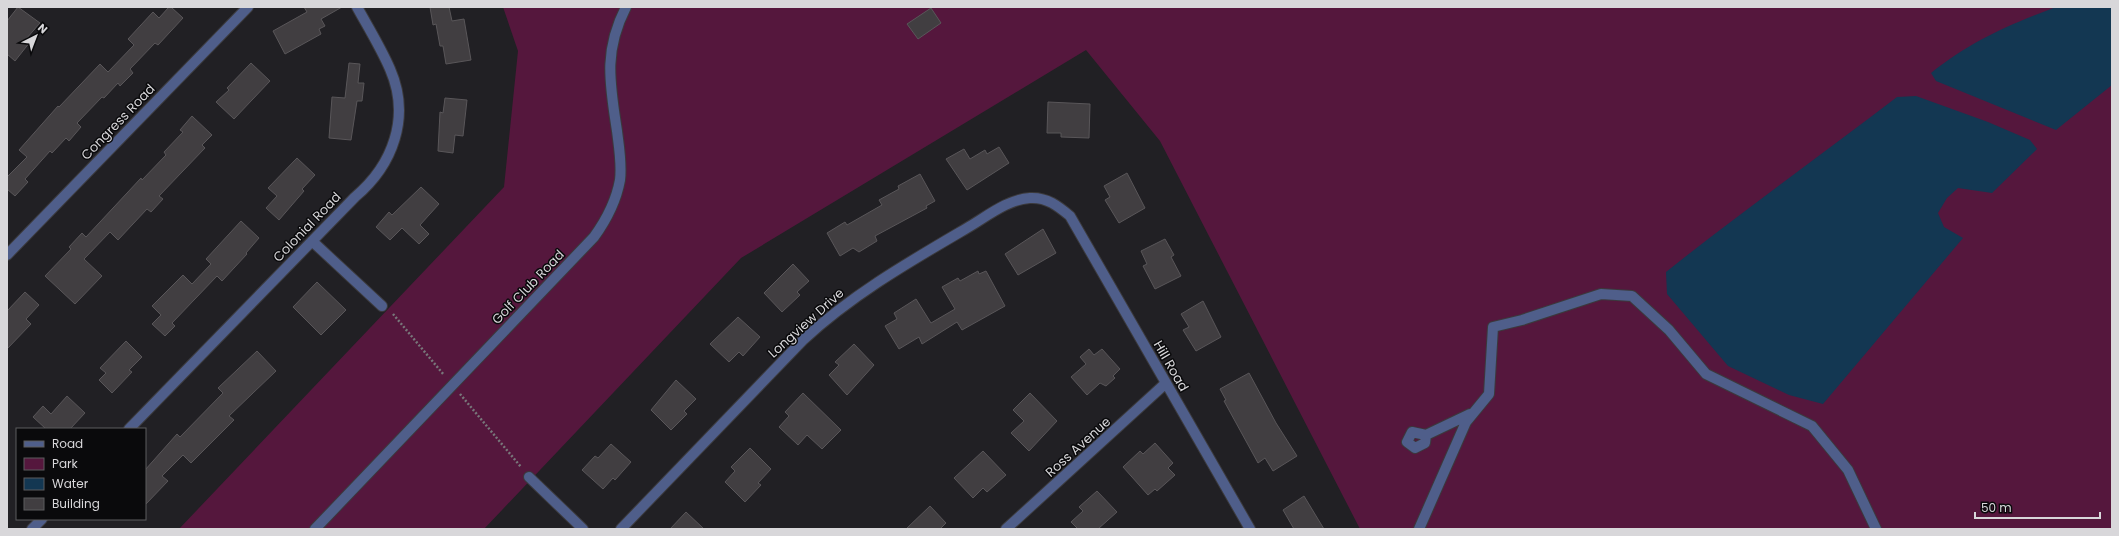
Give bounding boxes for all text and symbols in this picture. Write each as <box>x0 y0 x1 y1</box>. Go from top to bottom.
north arrow <box>16 16 56 56</box>
text: N <box>34 20 51 37</box>
street label: Congress Road <box>77 80 159 164</box>
street label: Colonial Road <box>269 188 345 266</box>
street label: Golf Club Road <box>487 246 569 328</box>
street label: Longview Drive <box>764 284 848 362</box>
street label: Hill Road <box>1149 337 1193 395</box>
street label: Ross Avenue <box>1041 412 1115 482</box>
legend <box>16 428 146 520</box>
text: Road <box>52 435 83 452</box>
text: Park <box>52 455 79 472</box>
text: Water <box>52 475 89 492</box>
scale bar <box>1975 494 2100 520</box>
text: Building <box>52 495 100 512</box>
text: 50 m <box>1981 499 2012 516</box>

